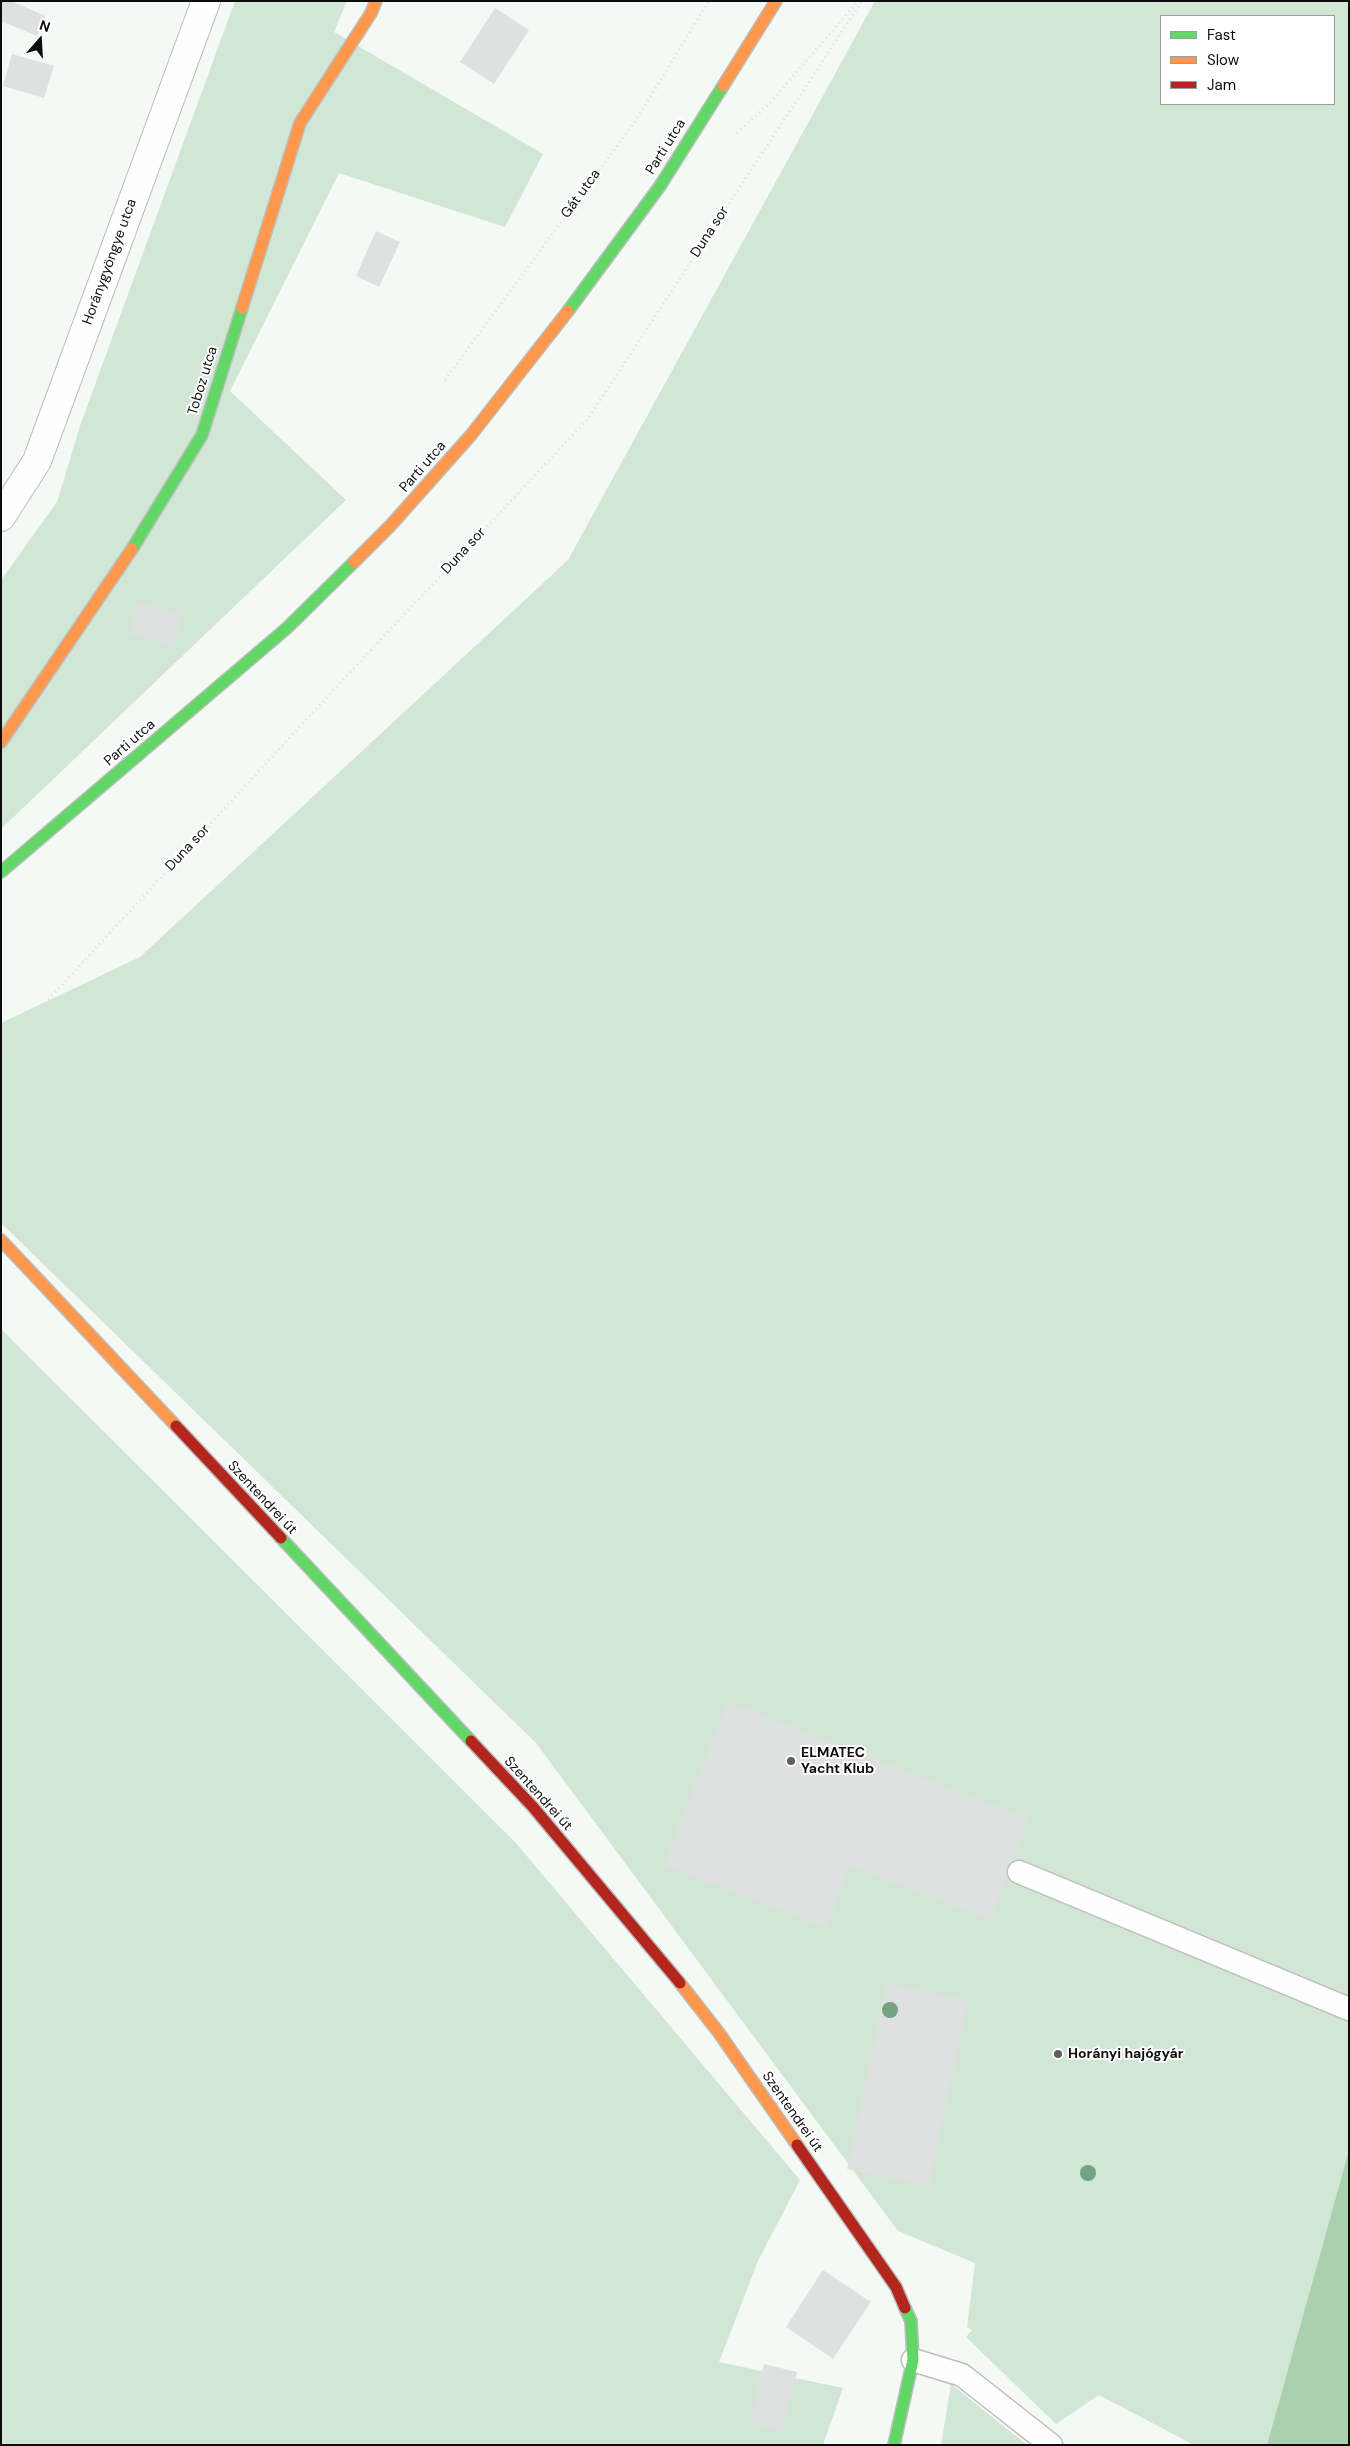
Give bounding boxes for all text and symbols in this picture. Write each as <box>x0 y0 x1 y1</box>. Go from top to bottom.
north arrow <box>15 15 65 65</box>
legend <box>1160 15 1335 105</box>
text: N <box>37 16 53 36</box>
text: Fast <box>1207 25 1236 45</box>
text: Slow <box>1207 50 1239 70</box>
text: Jam <box>1207 75 1236 95</box>
street label: Parti utca <box>642 116 690 178</box>
street label: Gát utca <box>558 166 604 222</box>
street label: Horánygyöngye utca <box>79 197 141 327</box>
street label: Duna sor <box>687 203 733 261</box>
street label: Toboz utca <box>185 345 221 417</box>
street label: Parti utca <box>396 438 450 496</box>
street label: Duna sor <box>438 524 490 578</box>
street label: Parti utca <box>101 716 159 770</box>
street label: Duna sor <box>162 821 214 875</box>
street label: Szentendrei út <box>224 1458 300 1538</box>
place label: ELMATEC Yacht Klub <box>801 1745 874 1778</box>
street label: Szentendrei út <box>500 1753 576 1835</box>
marker: ELMATEC Yacht Klub <box>785 1755 797 1767</box>
place label: Horányi hajógyár <box>1068 2046 1183 2062</box>
marker: Horányi hajógyár <box>1052 2048 1064 2060</box>
street label: Szentendrei út <box>758 2069 826 2155</box>

